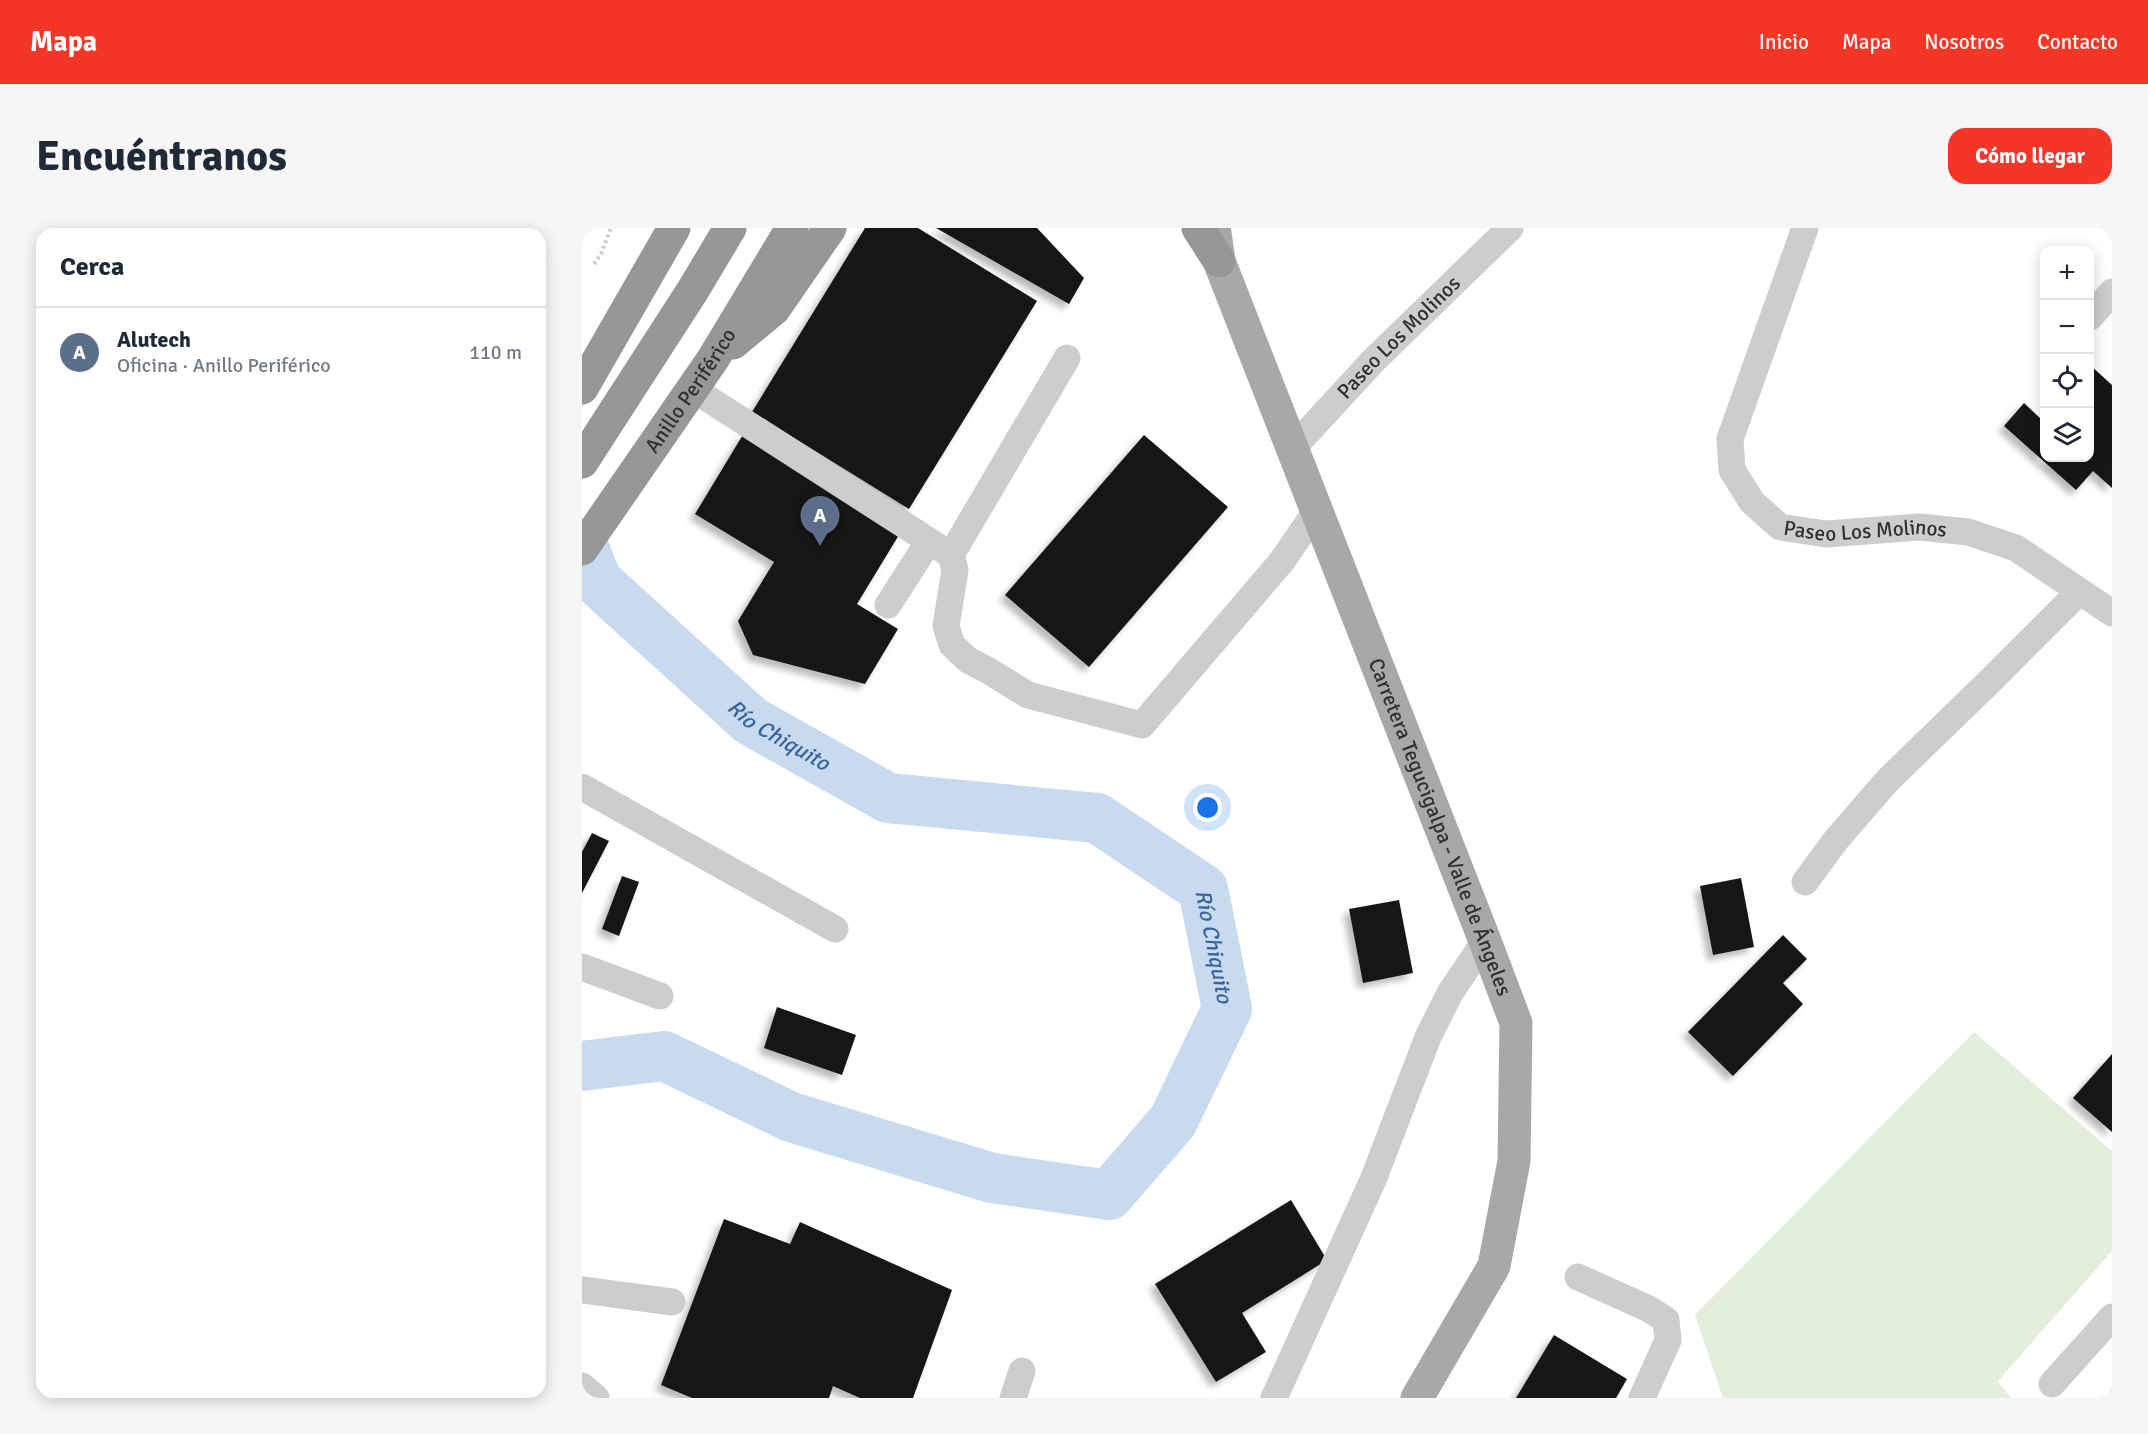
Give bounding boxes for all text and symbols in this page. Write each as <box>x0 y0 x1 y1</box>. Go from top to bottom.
text: Mapa <box>30 25 97 59</box>
text: Inicio <box>1759 29 1809 55</box>
text: Mapa <box>1842 29 1891 55</box>
text: Nosotros <box>1924 29 2004 55</box>
text: Contacto <box>2037 29 2118 55</box>
button: Cómo llegar <box>1948 128 2112 184</box>
text: Encuéntranos <box>36 131 287 182</box>
map controls <box>2040 246 2094 462</box>
button: + <box>2040 246 2094 300</box>
text: Cerca <box>60 251 124 283</box>
street label: Paseo Los Molinos <box>1332 270 1466 404</box>
button: − <box>2040 300 2094 354</box>
street label: Anillo Periférico <box>639 323 742 458</box>
text: Alutech <box>117 326 191 353</box>
text: A <box>73 340 86 365</box>
text: 110 m <box>469 340 522 365</box>
text: Oficina · Anillo Periférico <box>117 353 331 378</box>
button: locate <box>2040 354 2094 408</box>
button: layers <box>2040 408 2094 462</box>
pin: A <box>800 496 840 546</box>
street label: Paseo Los Molinos <box>1782 514 1948 547</box>
street label: Carretera Tegucigalpa - Valle de Ángeles <box>1363 655 1518 999</box>
water label: Río Chiquito <box>722 693 836 777</box>
your location <box>1193 793 1222 822</box>
water label: Río Chiquito <box>1190 887 1239 1007</box>

